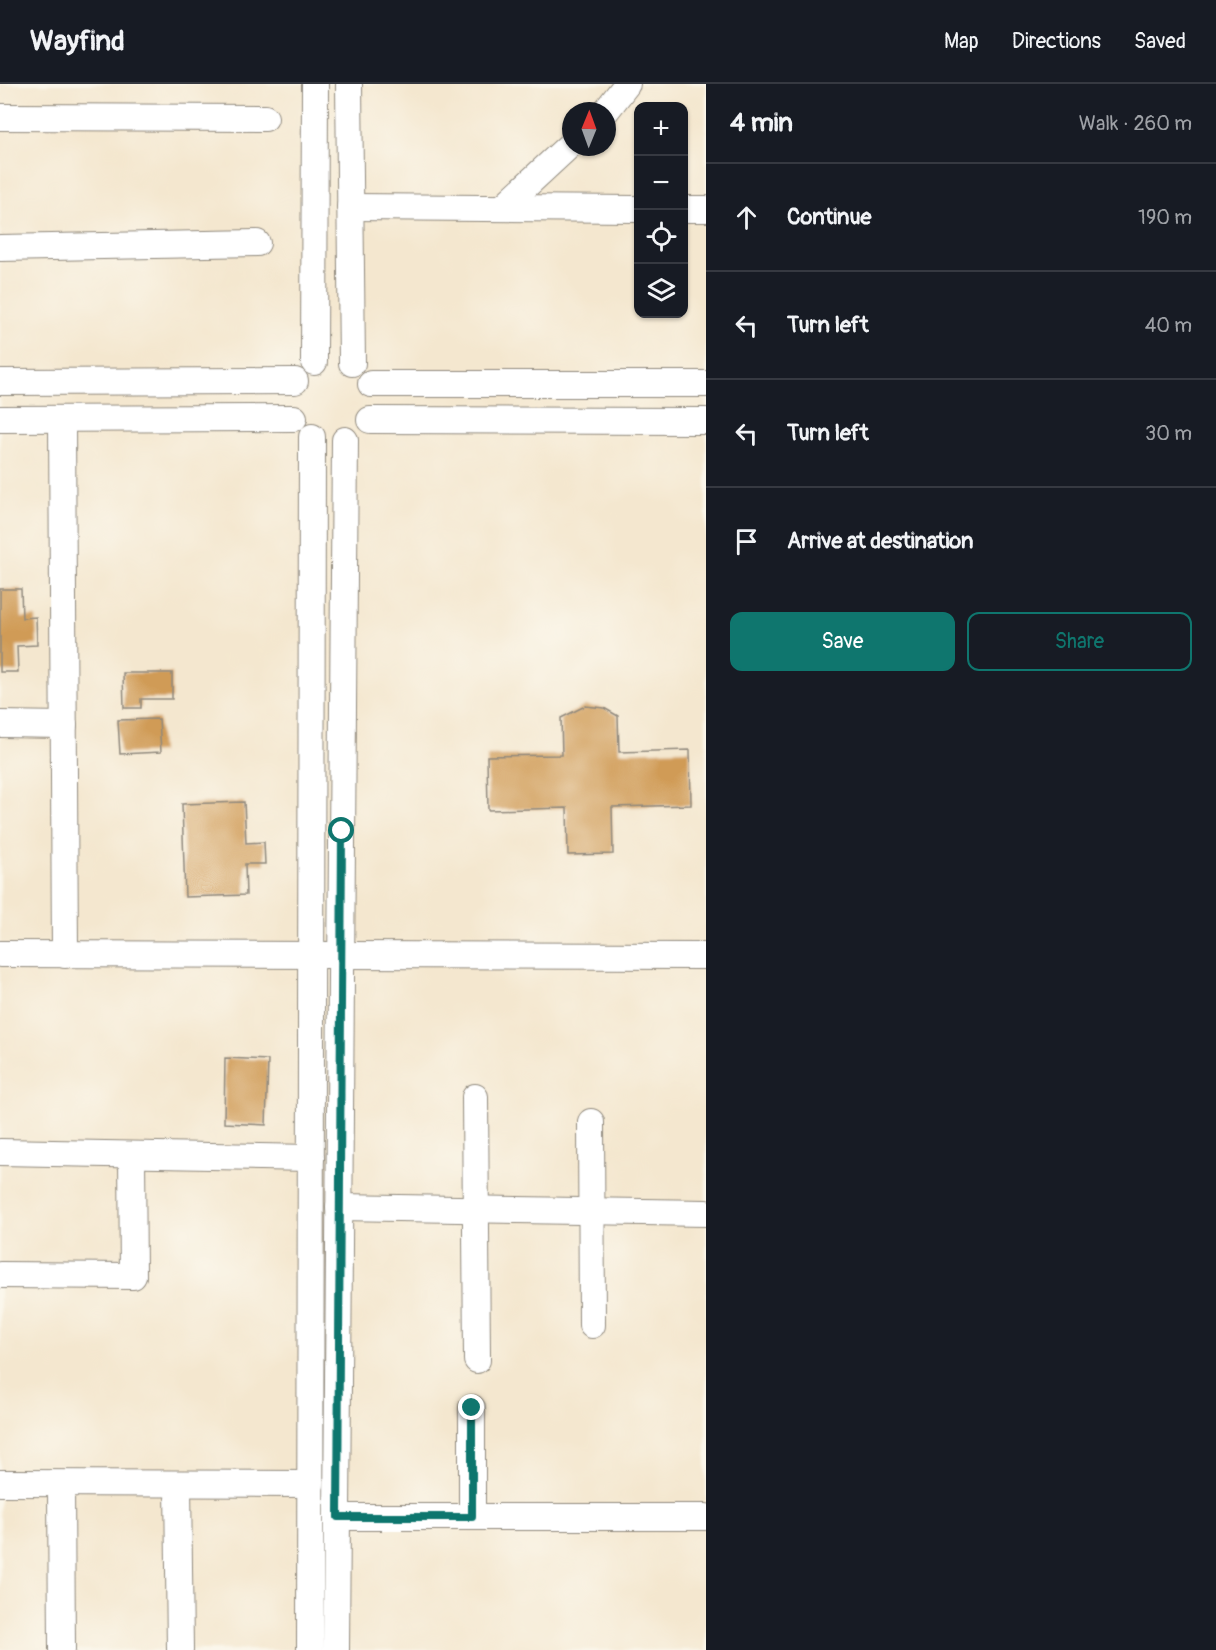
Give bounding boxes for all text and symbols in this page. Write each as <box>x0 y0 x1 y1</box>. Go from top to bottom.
text: Wayfind <box>30 24 125 59</box>
text: Map <box>944 28 979 55</box>
text: Directions <box>1012 28 1101 55</box>
text: Saved <box>1134 28 1186 55</box>
north arrow <box>562 102 616 156</box>
map controls <box>634 102 688 318</box>
button: + <box>634 102 688 156</box>
text: 4 min <box>730 107 793 139</box>
text: Walk · 260 m <box>1079 111 1192 136</box>
button: − <box>634 156 688 210</box>
icon: ahead <box>730 201 763 234</box>
text: Continue <box>787 203 871 231</box>
text: 190 m <box>1138 205 1192 230</box>
button: locate <box>634 210 688 264</box>
button: layers <box>634 264 688 318</box>
icon: left <box>730 309 763 342</box>
text: Turn left <box>787 311 869 339</box>
text: 40 m <box>1145 313 1192 338</box>
icon: left <box>730 417 763 450</box>
text: Turn left <box>787 419 869 447</box>
text: 30 m <box>1145 421 1192 446</box>
icon: arrive <box>730 525 763 558</box>
text: Arrive at destination <box>787 527 973 555</box>
button: Save <box>730 612 955 671</box>
button: Share <box>967 612 1192 671</box>
route start <box>328 817 354 843</box>
route end <box>458 1394 484 1420</box>

